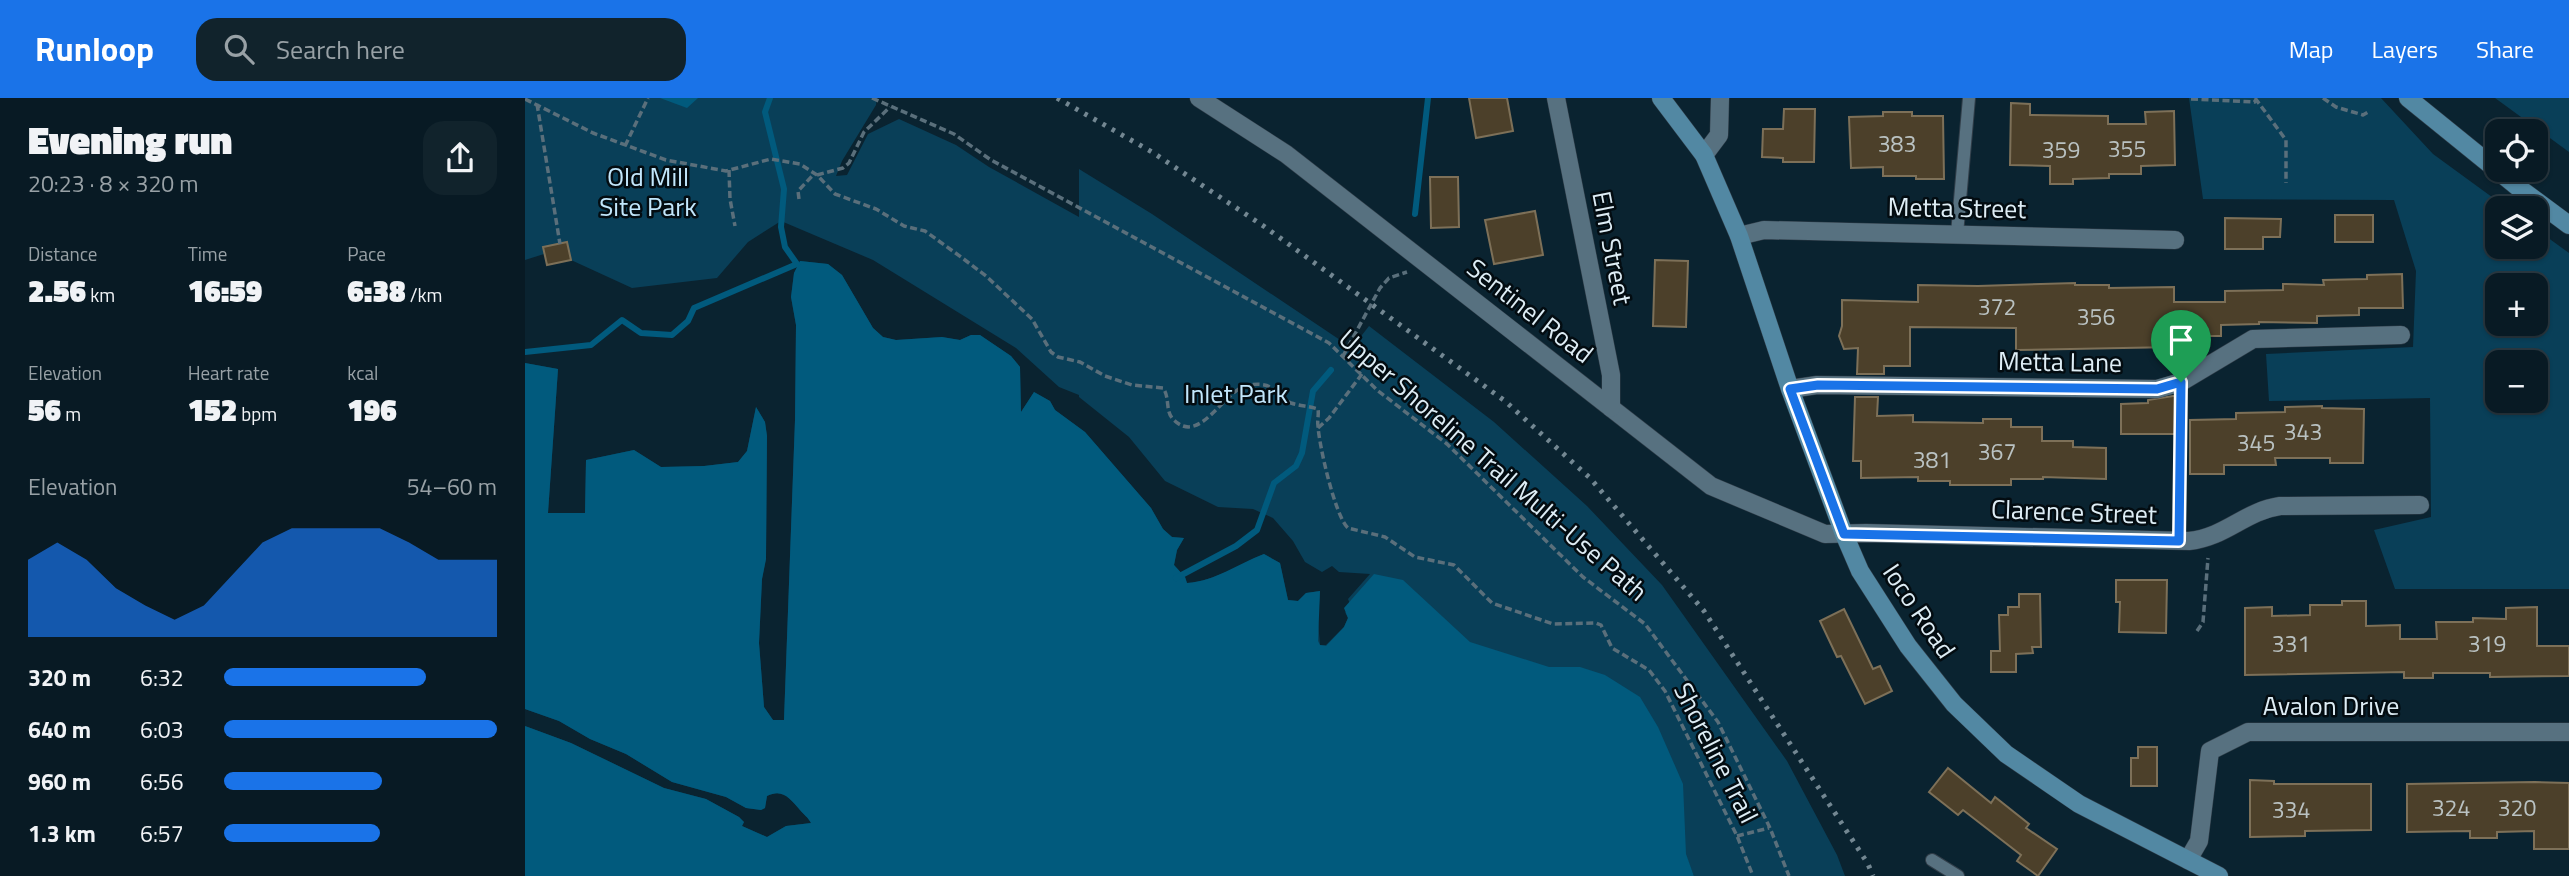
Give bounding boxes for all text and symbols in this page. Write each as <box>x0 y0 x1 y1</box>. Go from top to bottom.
search box <box>196 18 686 81</box>
text: Runloop <box>35 24 154 74</box>
icon: search <box>220 30 258 68</box>
text: Search here <box>276 30 405 69</box>
text: Map <box>2289 31 2334 67</box>
text: Layers <box>2372 31 2438 67</box>
text: Share <box>2476 31 2534 67</box>
text: Evening run <box>28 111 232 169</box>
map controls <box>2485 119 2548 413</box>
button: locate <box>2485 119 2548 182</box>
button: share <box>423 121 497 195</box>
house number: 383 <box>1878 126 1916 161</box>
house number: 355 <box>2108 131 2146 166</box>
house number: 359 <box>2042 132 2080 167</box>
park label: Old Mill Site Park <box>599 157 697 226</box>
text: 20:23 · 8 × 320 m <box>28 166 198 201</box>
street label: Metta Street <box>1887 187 2027 228</box>
street label: Elm Street <box>1582 188 1643 308</box>
button: layers <box>2485 196 2548 259</box>
text: Distance <box>28 239 97 268</box>
text: Time <box>188 239 227 268</box>
text: Pace <box>347 239 386 268</box>
street label: Sentinel Road <box>1459 249 1602 372</box>
text: 2.56 <box>28 268 86 314</box>
text: 16:59 <box>188 268 262 314</box>
text: 6:38 <box>347 268 405 314</box>
button: + <box>2485 273 2548 336</box>
text: km <box>86 280 115 309</box>
text: /km <box>405 280 442 309</box>
house number: 372 <box>1978 289 2016 324</box>
house number: 356 <box>2077 299 2115 334</box>
pin <box>2151 310 2211 382</box>
street label: Upper Shoreline Trail Multi-Use Path <box>1330 319 1656 610</box>
icon: arrive <box>2162 321 2200 359</box>
street label: Metta Lane <box>1998 341 2123 382</box>
button: − <box>2485 350 2548 413</box>
text: Elevation <box>28 358 102 387</box>
text: Heart rate <box>188 358 269 387</box>
text: kcal <box>347 358 378 387</box>
park label: Inlet Park <box>1184 374 1288 413</box>
text: 56 <box>28 387 61 433</box>
text: 152 <box>188 387 237 433</box>
text: 196 <box>347 387 397 433</box>
text: m <box>61 399 81 428</box>
text: bpm <box>237 399 277 428</box>
house number: 343 <box>2284 414 2322 449</box>
house number: 345 <box>2237 425 2275 460</box>
house number: 367 <box>1978 434 2016 469</box>
house number: 381 <box>1913 442 1951 477</box>
text: Elevation <box>28 469 117 504</box>
text: 54–60 m <box>407 469 497 504</box>
street label: Clarence Street <box>1990 489 2158 534</box>
street label: Ioco Road <box>1873 555 1965 666</box>
house number: 331 <box>2272 626 2310 661</box>
house number: 319 <box>2468 626 2506 661</box>
text: 320 m <box>28 660 91 695</box>
text: 6:32 <box>140 660 184 695</box>
street label: Shoreline Trail <box>1664 676 1769 830</box>
street label: Avalon Drive <box>2263 686 2399 725</box>
text: 640 m <box>28 712 91 747</box>
text: 6:03 <box>140 712 184 747</box>
text: 960 m <box>28 764 91 799</box>
text: 6:56 <box>140 764 184 799</box>
house number: 324 <box>2432 790 2470 825</box>
house number: 320 <box>2498 790 2536 825</box>
house number: 334 <box>2272 792 2310 827</box>
text: 1.3 km <box>28 816 96 851</box>
text: 6:57 <box>140 816 184 851</box>

